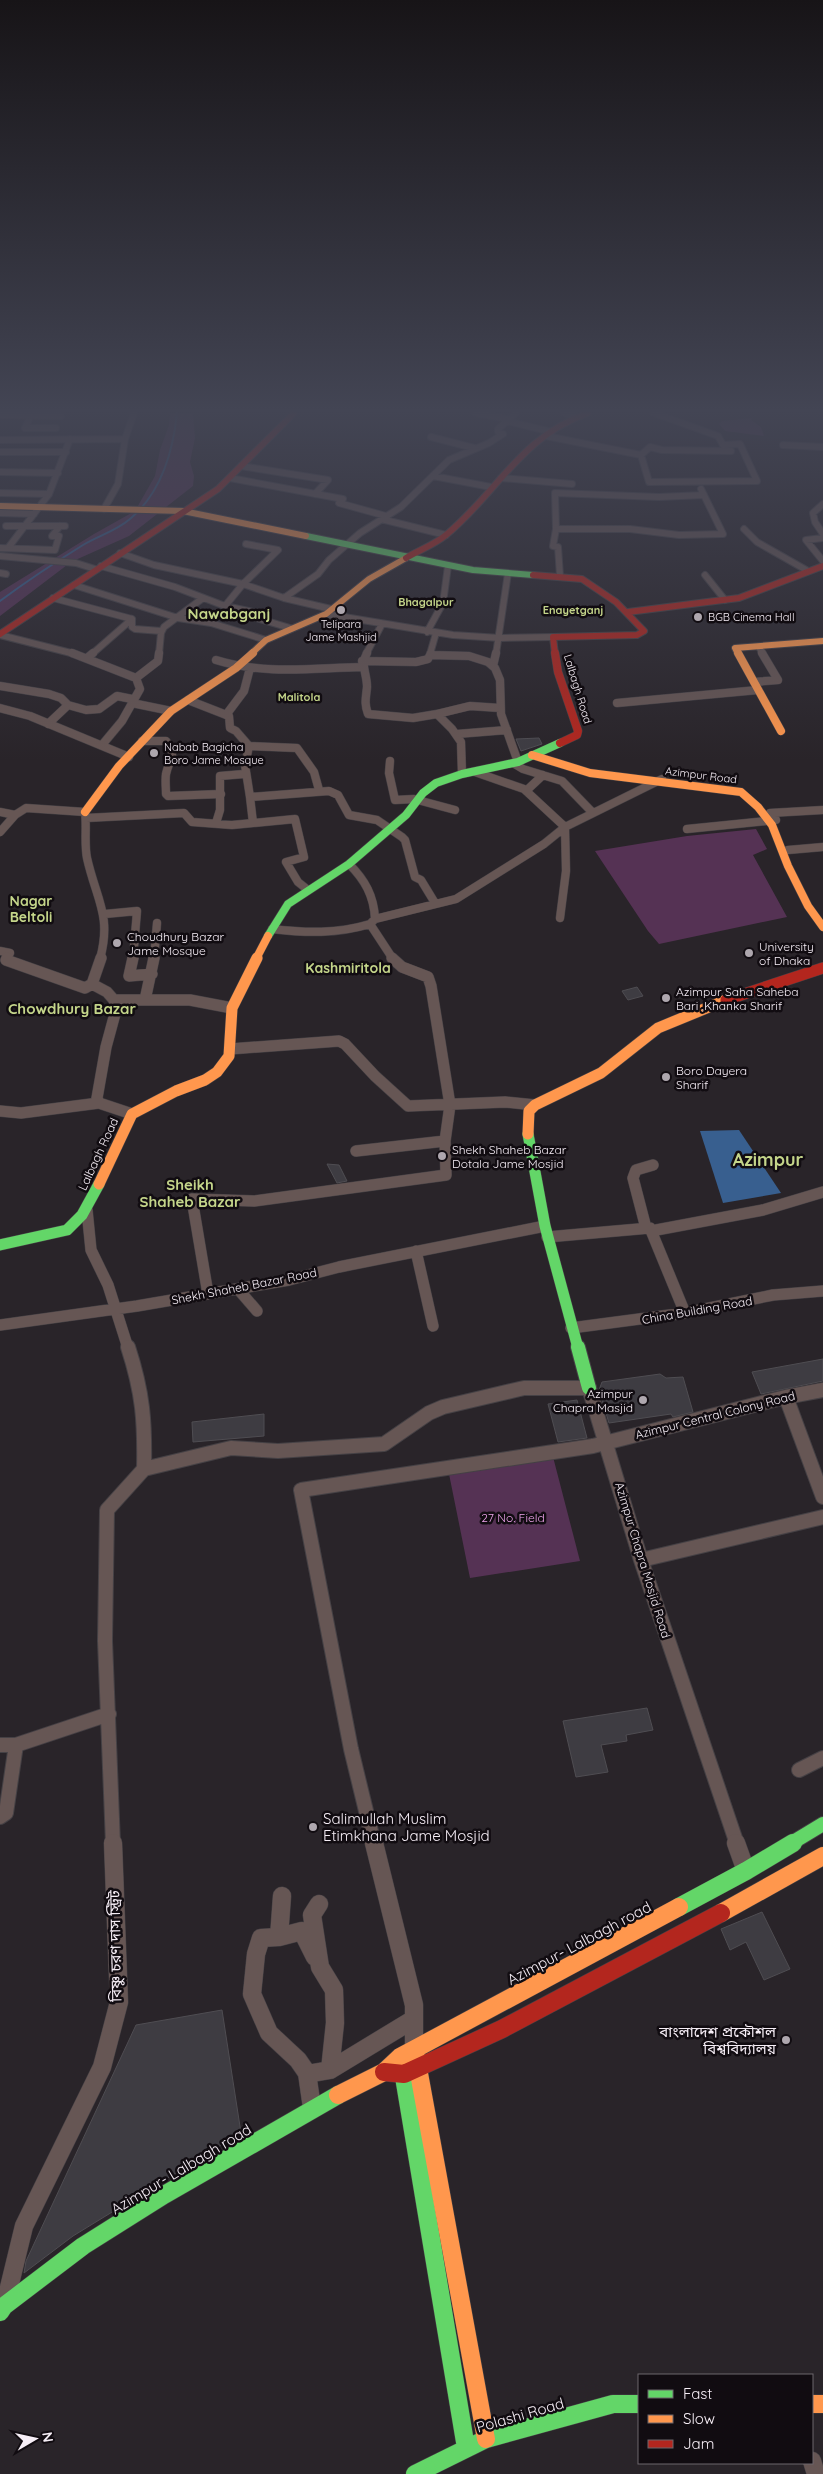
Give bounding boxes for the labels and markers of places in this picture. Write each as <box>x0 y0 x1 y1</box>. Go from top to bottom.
marker: Telipara Jame Mashjid <box>335 604 347 616</box>
place label: BGB Cinema Hall <box>708 610 794 624</box>
marker: BGB Cinema Hall <box>692 611 704 623</box>
place label: Telipara Jame Mashjid <box>305 617 377 644</box>
place label: Nabab Bagicha Boro Jame Mosque <box>164 740 264 767</box>
marker: Nabab Bagicha Boro Jame Mosque <box>148 747 160 759</box>
place label: Choudhury Bazar Jame Mosque <box>127 929 224 958</box>
marker: Choudhury Bazar Jame Mosque <box>111 937 123 949</box>
place label: University of Dhaka <box>759 939 814 968</box>
marker: University of Dhaka <box>743 947 755 959</box>
place label: Azimpur Saha Saheba Bari ,Khanka Sharif <box>676 984 799 1013</box>
marker: Azimpur Saha Saheba Bari ,Khanka Sharif <box>660 992 672 1004</box>
place label: Boro Dayera Sharif <box>676 1063 747 1092</box>
marker: Boro Dayera Sharif <box>660 1071 672 1083</box>
place label: Shekh Shaheb Bazar Dotala Jame Mosjid <box>452 1142 567 1171</box>
marker: Shekh Shaheb Bazar Dotala Jame Mosjid <box>436 1150 448 1162</box>
place label: Azimpur Chapra Masjid <box>553 1386 633 1415</box>
marker: Azimpur Chapra Masjid <box>637 1394 649 1406</box>
place label: Salimullah Muslim Etimkhana Jame Mosjid <box>323 1809 490 1845</box>
marker: Salimullah Muslim Etimkhana Jame Mosjid <box>307 1821 319 1833</box>
place label: বাংলাদেশ প্রকৌশল বিশ্ববিদ্যালয় <box>658 2022 777 2058</box>
marker: বাংলাদেশ প্রকৌশল বিশ্ববিদ্যালয় <box>780 2034 792 2046</box>

